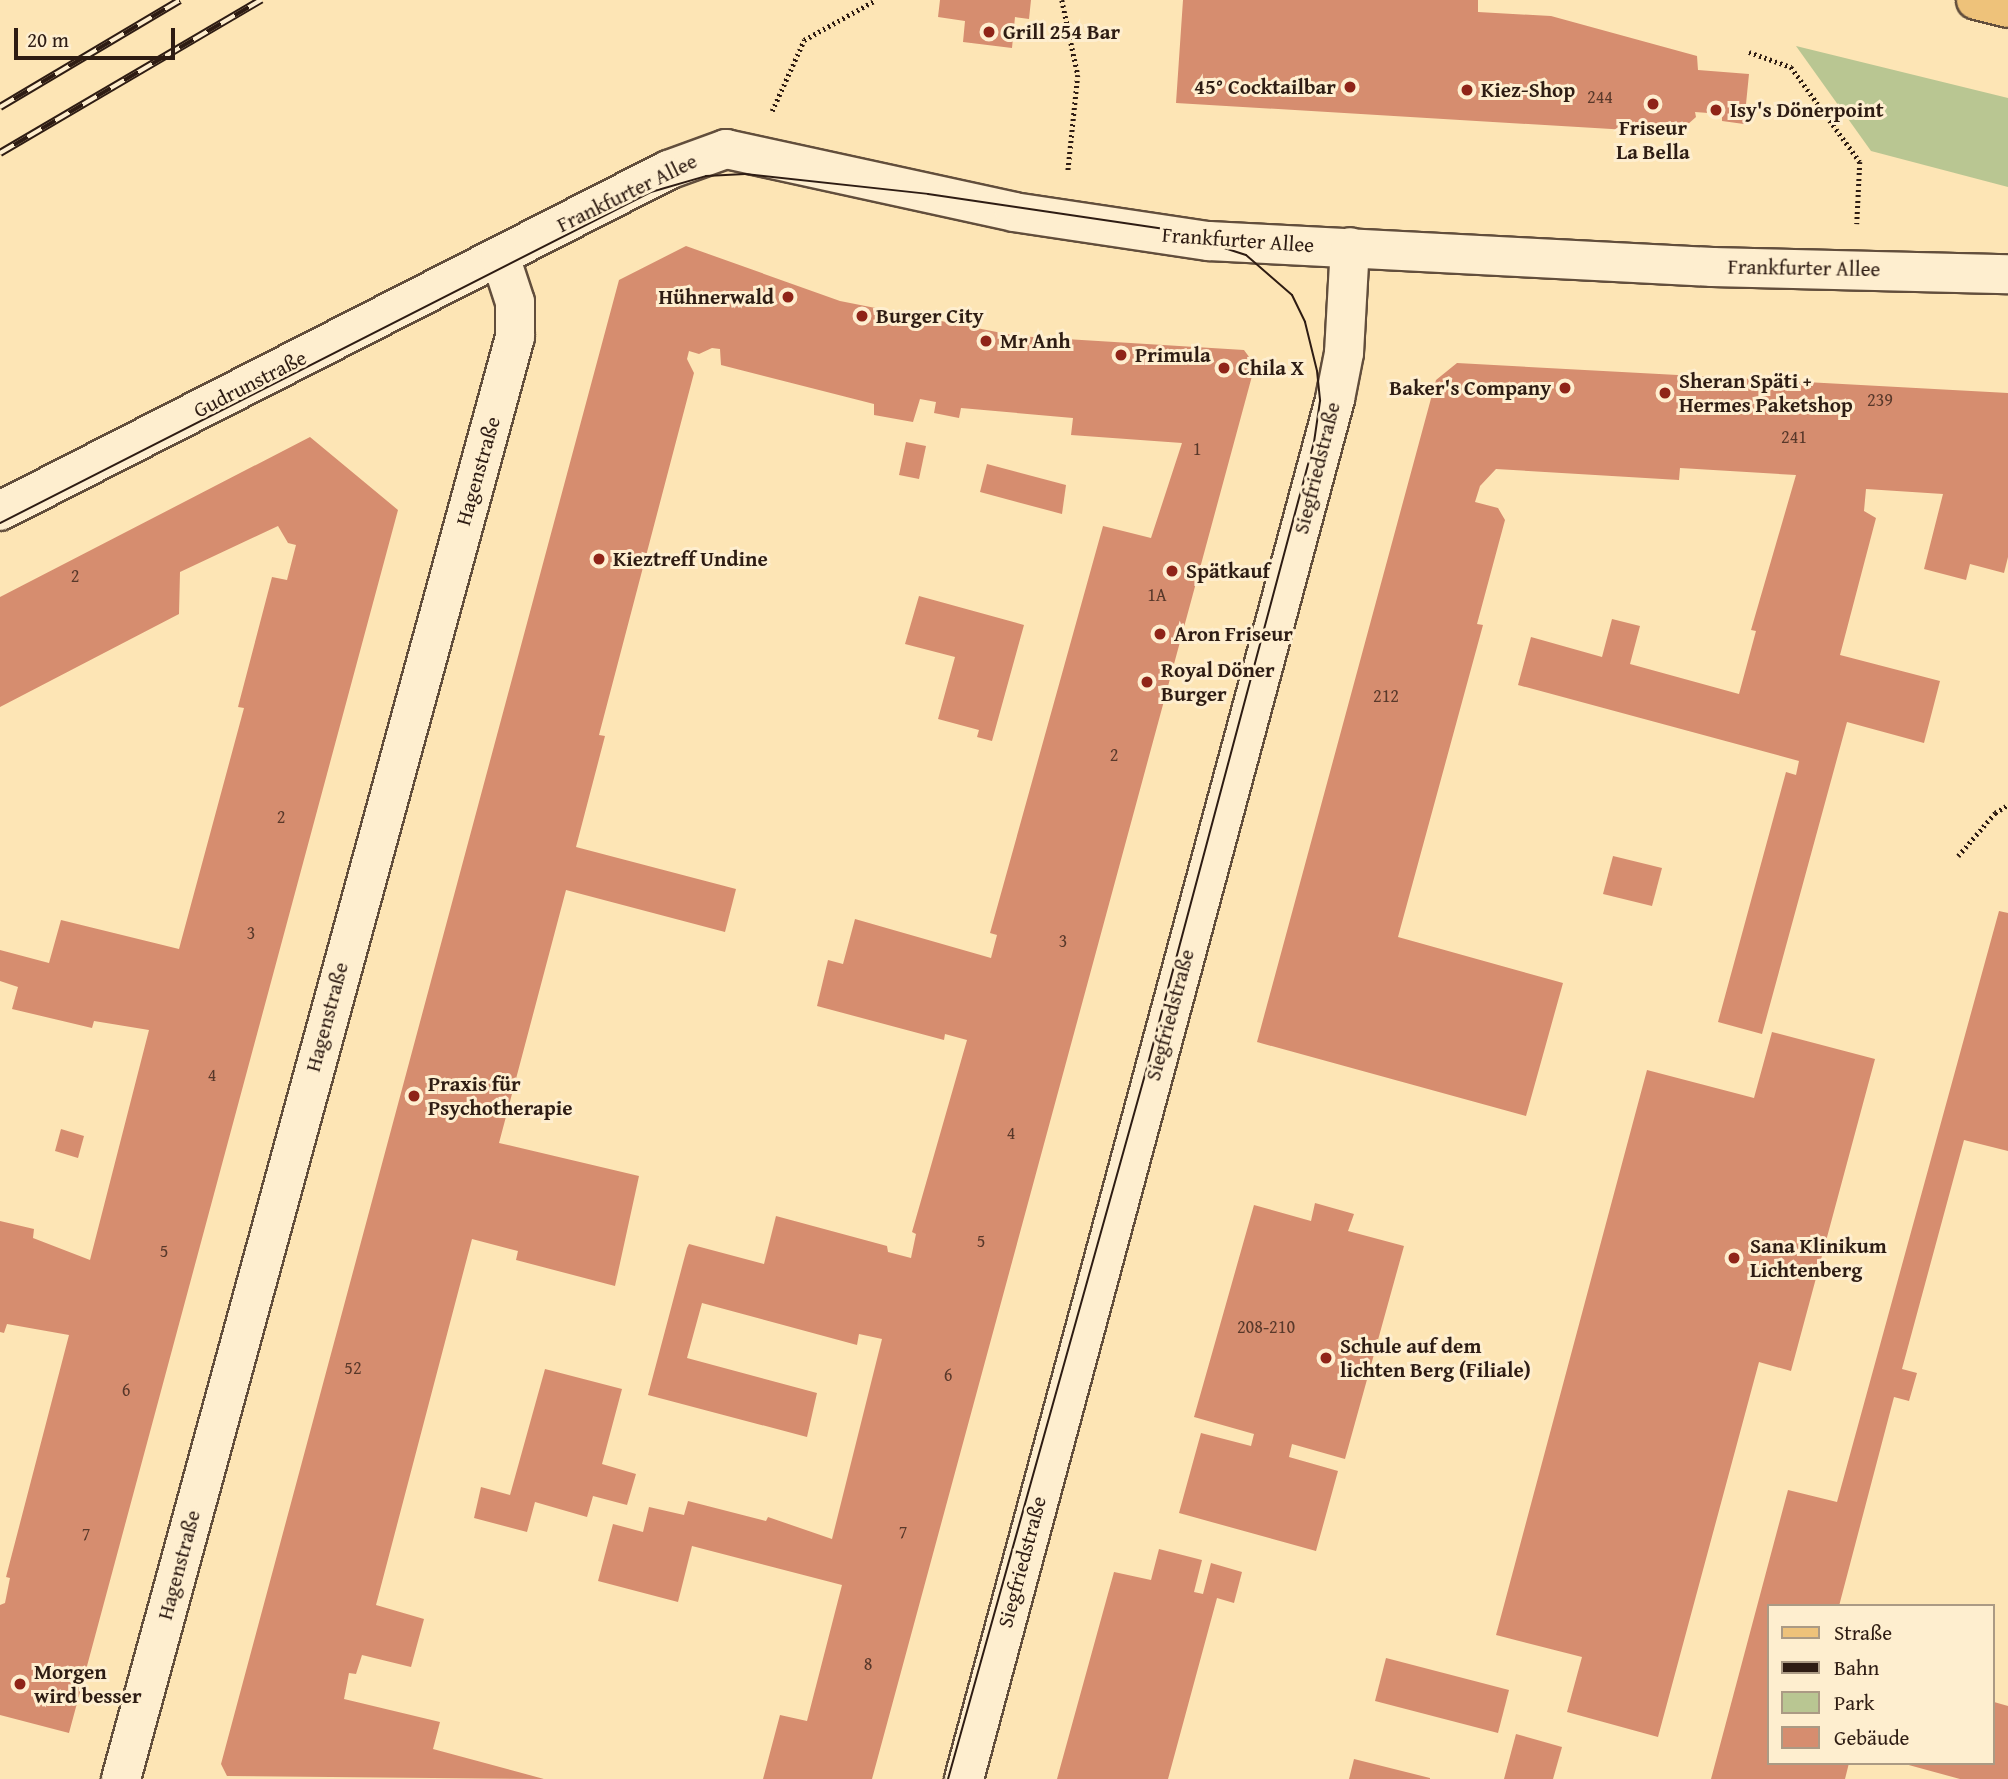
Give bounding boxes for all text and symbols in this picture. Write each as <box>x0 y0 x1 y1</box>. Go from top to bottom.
scale bar <box>18 14 178 58</box>
place label: Grill 254 Bar <box>1003 19 1120 45</box>
text: 20 m <box>27 24 69 55</box>
marker: Grill 254 Bar <box>981 24 997 40</box>
place label: 45° Cocktailbar <box>1194 74 1336 100</box>
place label: Kiez-Shop <box>1481 77 1575 103</box>
marker: 45° Cocktailbar <box>1342 79 1358 95</box>
marker: Kiez-Shop <box>1459 82 1475 98</box>
house number: 244 <box>1587 86 1613 108</box>
marker: Friseur La Bella <box>1645 96 1661 112</box>
place label: Isy's Dönerpoint <box>1730 97 1884 123</box>
marker: Isy's Dönerpoint <box>1708 102 1724 118</box>
place label: Friseur La Bella <box>1616 115 1690 165</box>
street label: Frankfurter Allee <box>553 148 701 238</box>
street label: Frankfurter Allee <box>1161 222 1315 258</box>
street label: Frankfurter Allee <box>1727 254 1881 282</box>
place label: Hühnerwald <box>658 284 774 310</box>
marker: Hühnerwald <box>780 289 796 305</box>
place label: Burger City <box>876 303 983 329</box>
marker: Burger City <box>854 308 870 324</box>
place label: Mr Anh <box>1000 328 1071 354</box>
marker: Mr Anh <box>978 333 994 349</box>
place label: Primula <box>1135 342 1211 368</box>
street label: Gudrunstraße <box>189 345 311 423</box>
marker: Primula <box>1113 347 1129 363</box>
place label: Chila X <box>1238 355 1304 381</box>
marker: Chila X <box>1216 360 1232 376</box>
place label: Sheran Späti + Hermes Paketshop <box>1679 368 1853 418</box>
place label: Baker's Company <box>1389 375 1551 401</box>
marker: Baker's Company <box>1557 380 1573 396</box>
marker: Sheran Späti + Hermes Paketshop <box>1657 385 1673 401</box>
house number: 239 <box>1867 389 1893 411</box>
street label: Siegfriedstraße <box>1288 399 1346 537</box>
street label: Hagenstraße <box>450 414 506 528</box>
house number: 241 <box>1781 426 1807 448</box>
house number: 1 <box>1193 438 1201 460</box>
place label: Kieztreff Undine <box>613 546 768 572</box>
marker: Kieztreff Undine <box>591 551 607 567</box>
place label: Spätkauf <box>1186 558 1270 584</box>
marker: Spätkauf <box>1164 563 1180 579</box>
house number: 2 <box>71 565 79 587</box>
house number: 1A <box>1147 584 1167 606</box>
place label: Aron Friseur <box>1174 621 1293 647</box>
marker: Aron Friseur <box>1152 626 1168 642</box>
place label: Royal Döner Burger <box>1161 657 1275 707</box>
marker: Royal Döner Burger <box>1139 674 1155 690</box>
house number: 212 <box>1373 685 1399 707</box>
house number: 2 <box>1110 744 1118 766</box>
house number: 2 <box>277 806 285 828</box>
house number: 3 <box>247 922 255 944</box>
house number: 3 <box>1059 930 1067 952</box>
street label: Siegfriedstraße <box>1140 946 1200 1084</box>
street label: Hagenstraße <box>300 960 354 1074</box>
house number: 4 <box>208 1064 216 1086</box>
place label: Praxis für Psychotherapie <box>428 1071 573 1121</box>
marker: Praxis für Psychotherapie <box>406 1088 422 1104</box>
house number: 4 <box>1007 1122 1015 1144</box>
house number: 5 <box>977 1230 985 1252</box>
place label: Sana Klinikum Lichtenberg <box>1750 1233 1887 1283</box>
house number: 5 <box>160 1240 168 1262</box>
marker: Sana Klinikum Lichtenberg <box>1724 1248 1744 1268</box>
house number: 208-210 <box>1237 1316 1295 1338</box>
place label: Schule auf dem lichten Berg (Filiale) <box>1340 1333 1531 1383</box>
marker: Schule auf dem lichten Berg (Filiale) <box>1318 1350 1334 1366</box>
house number: 52 <box>344 1357 362 1379</box>
house number: 6 <box>944 1364 952 1386</box>
house number: 6 <box>122 1379 130 1401</box>
street label: Siegfriedstraße <box>992 1493 1052 1631</box>
street label: Hagenstraße <box>152 1508 206 1622</box>
house number: 7 <box>899 1521 907 1543</box>
house number: 7 <box>82 1523 90 1545</box>
legend <box>1766 1604 1994 1765</box>
text: Straße <box>1834 1617 1892 1648</box>
text: Bahn <box>1834 1652 1879 1683</box>
house number: 8 <box>864 1653 872 1675</box>
place label: Morgen wird besser <box>34 1659 142 1709</box>
marker: Morgen wird besser <box>12 1676 28 1692</box>
text: Park <box>1834 1687 1875 1718</box>
text: Gebäude <box>1834 1722 1909 1753</box>

